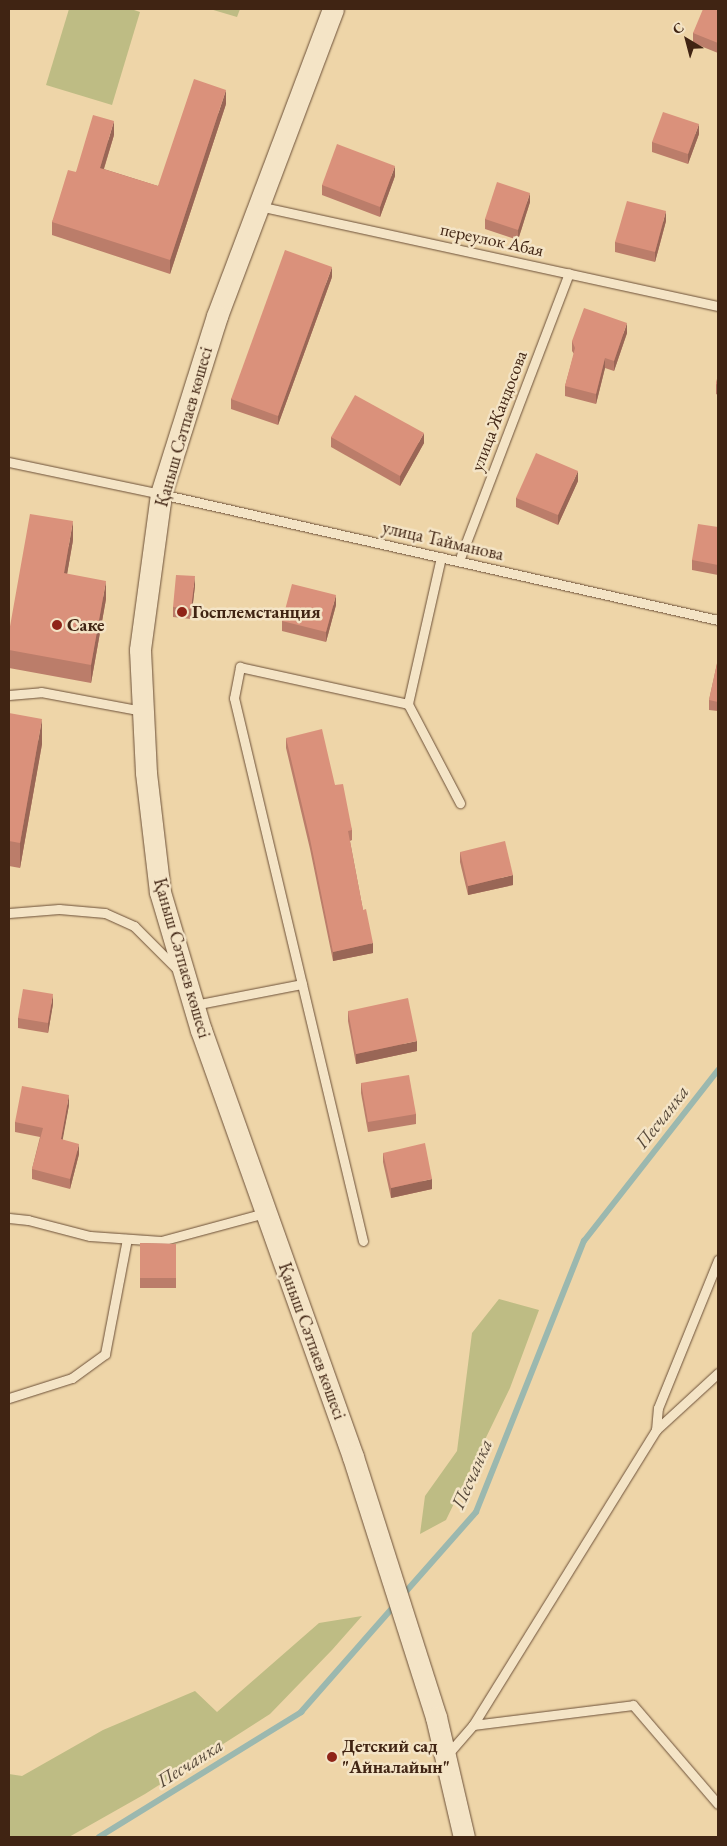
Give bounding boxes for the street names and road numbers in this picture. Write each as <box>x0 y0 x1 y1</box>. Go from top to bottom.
street label: переулок Абая <box>438 219 546 261</box>
street label: Қаныш Сәтпаев көшесі <box>151 344 217 510</box>
street label: улица Жандосова <box>466 348 532 474</box>
street label: улица Тайманова <box>380 517 506 565</box>
street label: Қаныш Сәтпаев көшесі <box>149 875 215 1041</box>
street label: Қаныш Сәтпаев көшесі <box>274 1260 350 1422</box>

